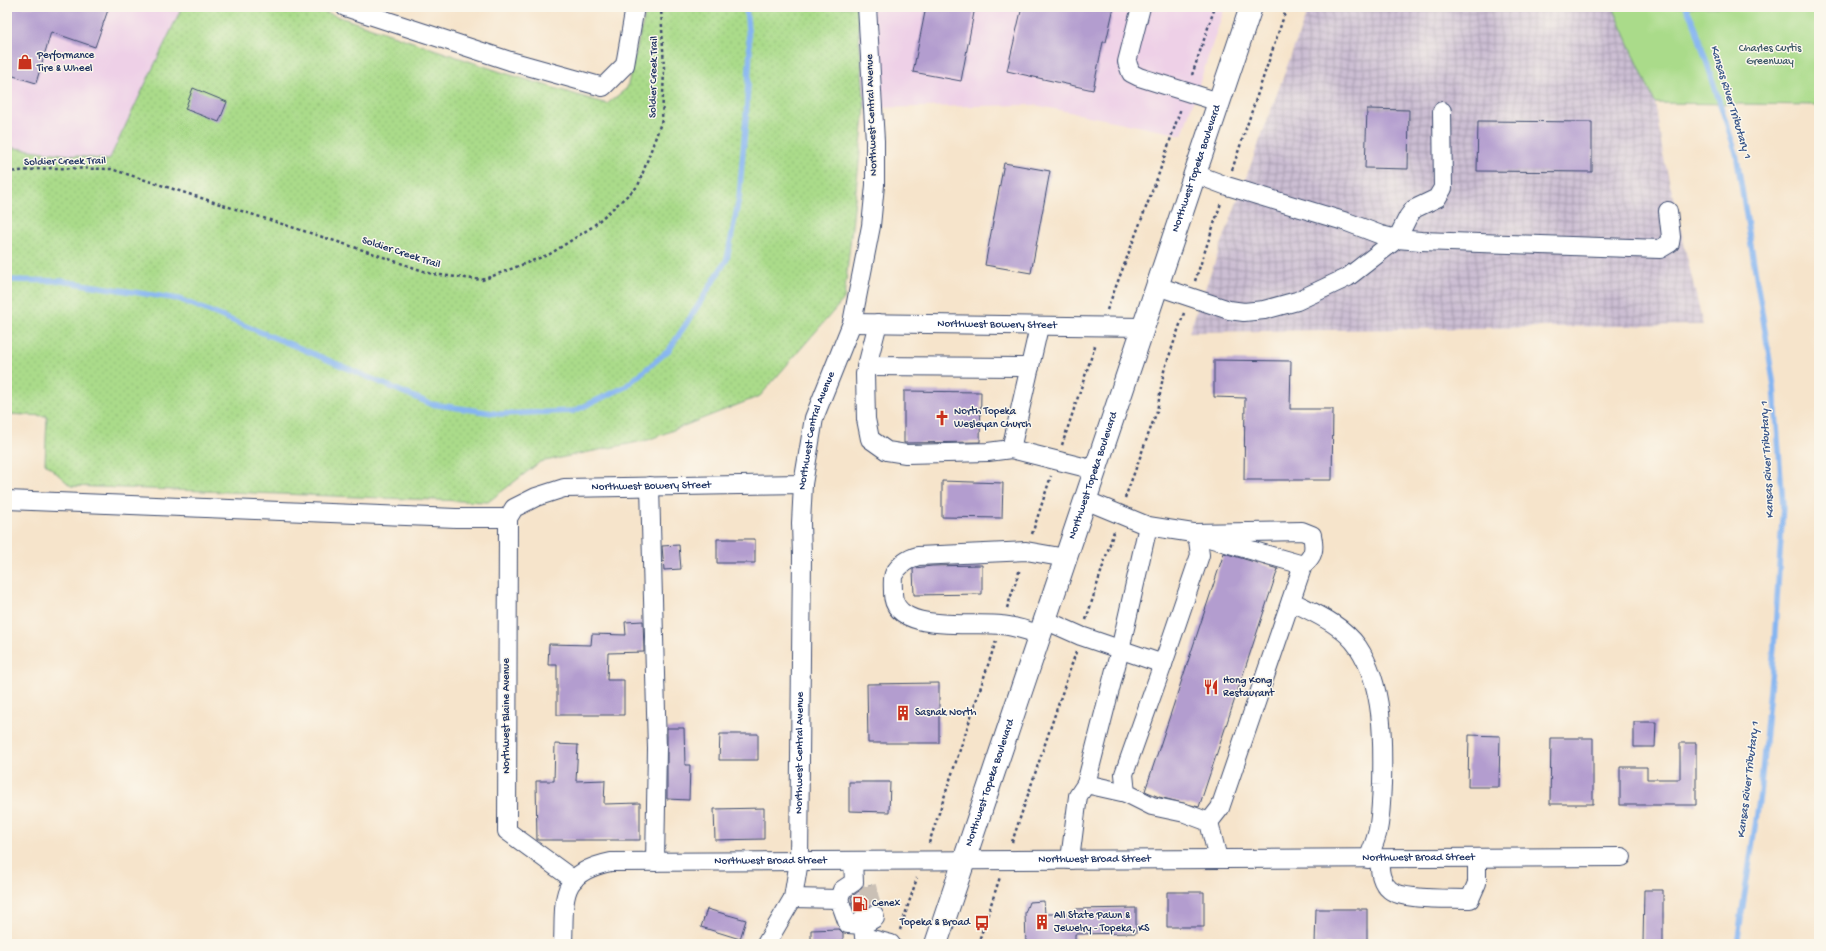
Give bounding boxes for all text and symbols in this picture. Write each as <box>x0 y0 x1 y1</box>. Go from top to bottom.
street label: Soldier Creek Trail <box>647 35 661 118</box>
park label: Charles Curtis Greenway <box>1739 43 1802 68</box>
water label: Kansas River Tributary 1 <box>1706 44 1754 160</box>
place label: Performance Tire & Wheel <box>36 49 94 75</box>
shop icon: Performance Tire & Wheel <box>16 53 34 71</box>
street label: Northwest Central Avenue <box>864 54 880 176</box>
street label: Northwest Topeka Boulevard <box>1170 102 1224 234</box>
street label: Soldier Creek Trail <box>24 155 107 169</box>
street label: Soldier Creek Trail <box>360 235 442 272</box>
street label: Northwest Bowery Street <box>937 318 1058 332</box>
street label: Northwest Central Avenue <box>797 370 838 490</box>
water label: Kansas River Tributary 1 <box>1758 401 1778 519</box>
place label: North Topeka Wesleyan Church <box>954 406 1031 431</box>
church icon: North Topeka Wesleyan Church <box>933 409 951 427</box>
street label: Northwest Topeka Boulevard <box>1066 409 1121 541</box>
street label: Northwest Bowery Street <box>591 480 713 494</box>
street label: Northwest Blaine Avenue <box>501 658 513 774</box>
place label: Hong Kong Restaurant <box>1223 675 1275 700</box>
restaurant icon: Hong Kong Restaurant <box>1202 678 1220 696</box>
street label: Northwest Central Avenue <box>793 691 807 814</box>
building icon: Sasnak North <box>894 704 912 722</box>
place label: Sasnak North <box>915 707 976 719</box>
street label: Northwest Topeka Boulevard <box>963 716 1018 848</box>
water label: Kansas River Tributary 1 <box>1735 721 1763 839</box>
street label: Northwest Broad Street <box>1362 852 1476 864</box>
street label: Northwest Broad Street <box>1038 853 1152 866</box>
street label: Northwest Broad Street <box>714 855 828 867</box>
fuel station icon: Cenex <box>851 895 869 913</box>
place label: Cenex <box>872 898 901 910</box>
place label: All State Pawn & Jewelry - Topeka, KS <box>1054 910 1150 935</box>
building icon: All State Pawn & Jewelry - Topeka, KS <box>1033 913 1051 931</box>
bus stop icon: Topeka & Broad <box>973 914 991 932</box>
place label: Topeka & Broad <box>899 917 972 929</box>

